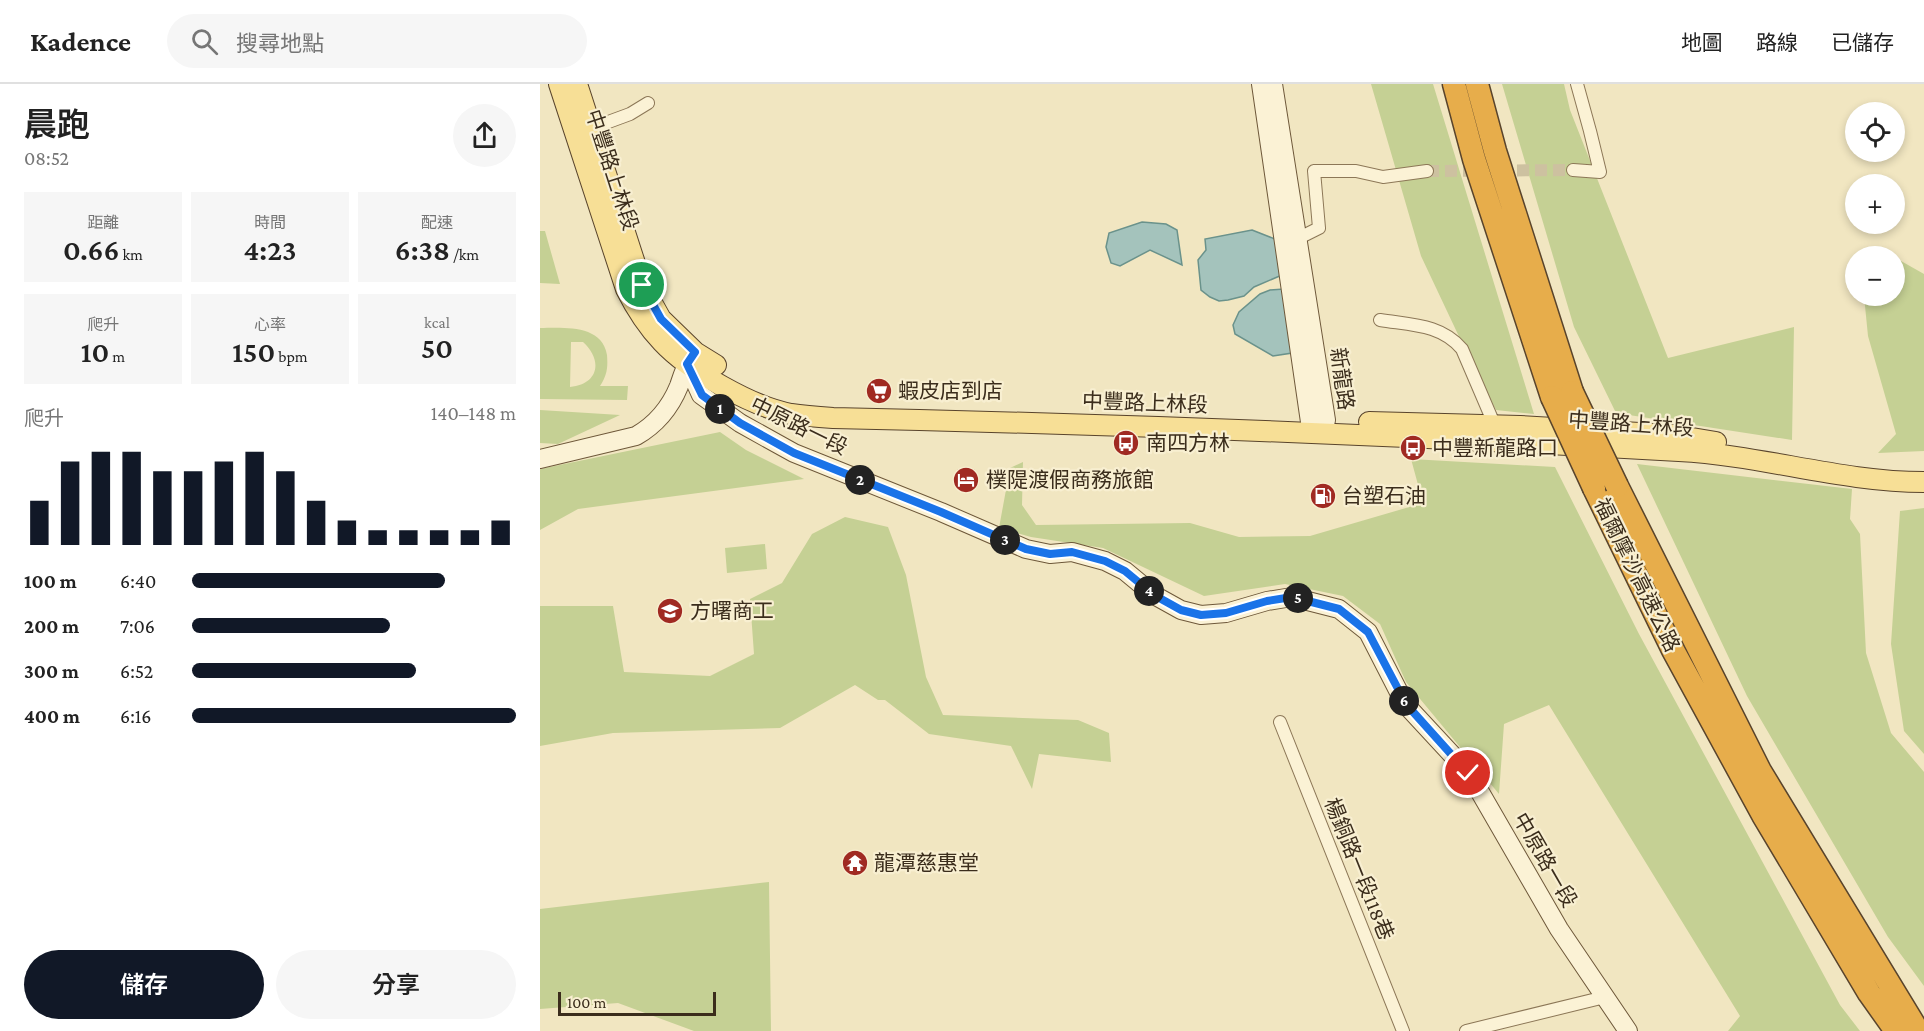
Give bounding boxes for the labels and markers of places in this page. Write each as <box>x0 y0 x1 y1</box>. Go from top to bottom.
pin <box>616 259 667 310</box>
supermarket icon: 蝦皮店到店 <box>864 376 894 406</box>
place label: 蝦皮店到店 <box>898 379 1003 403</box>
pin: 1 <box>705 394 735 424</box>
bus stop icon: 南四方林 <box>1111 428 1141 458</box>
place label: 南四方林 <box>1146 431 1230 455</box>
bus stop icon: 中豐新龍路口 <box>1398 433 1428 463</box>
place label: 中豐新龍路口 <box>1432 436 1558 460</box>
pin: 2 <box>845 465 875 495</box>
hotel icon: 樸隄渡假商務旅館 <box>951 465 981 495</box>
place label: 樸隄渡假商務旅館 <box>986 468 1154 492</box>
fuel station icon: 台塑石油 <box>1308 481 1338 511</box>
place label: 台塑石油 <box>1342 484 1426 508</box>
pin: 3 <box>990 525 1020 555</box>
pin: 4 <box>1134 576 1164 606</box>
pin: 5 <box>1283 583 1313 613</box>
school or university icon: 方曙商工 <box>655 596 685 626</box>
place label: 方曙商工 <box>690 599 774 623</box>
pin: 6 <box>1389 686 1419 716</box>
pin <box>1442 747 1493 798</box>
temple icon: 龍潭慈惠堂 <box>840 848 870 878</box>
place label: 龍潭慈惠堂 <box>874 851 979 875</box>

